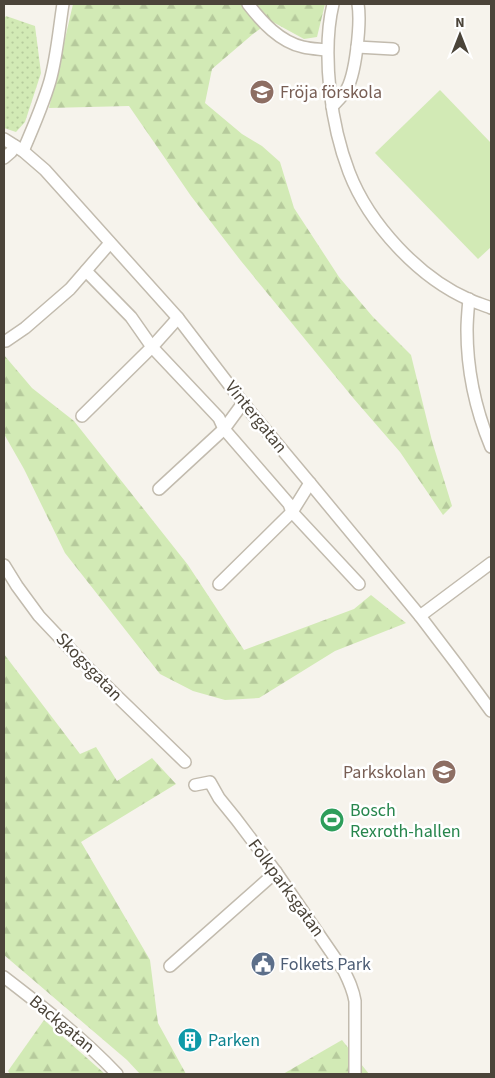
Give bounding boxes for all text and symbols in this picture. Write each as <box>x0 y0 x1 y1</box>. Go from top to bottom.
north arrow <box>435 10 485 60</box>
text: N <box>455 13 465 33</box>
school or university icon: Fröja förskola <box>249 79 275 105</box>
place label: Fröja förskola <box>280 80 382 105</box>
street label: Vintergatan <box>219 375 293 459</box>
street label: Skogsgatan <box>50 627 128 707</box>
school or university icon: Parkskolan <box>431 759 457 785</box>
place label: Parkskolan <box>343 760 426 785</box>
place label: Bosch Rexroth-hallen <box>350 798 461 844</box>
sports icon: Bosch Rexroth-hallen <box>319 807 345 833</box>
street label: Folkparksgatan <box>242 834 330 942</box>
public building icon: Folkets Park <box>250 951 276 977</box>
place label: Folkets Park <box>280 952 371 977</box>
street label: Backgatan <box>24 989 100 1059</box>
building icon: Parken <box>177 1027 203 1053</box>
place label: Parken <box>208 1028 260 1053</box>

